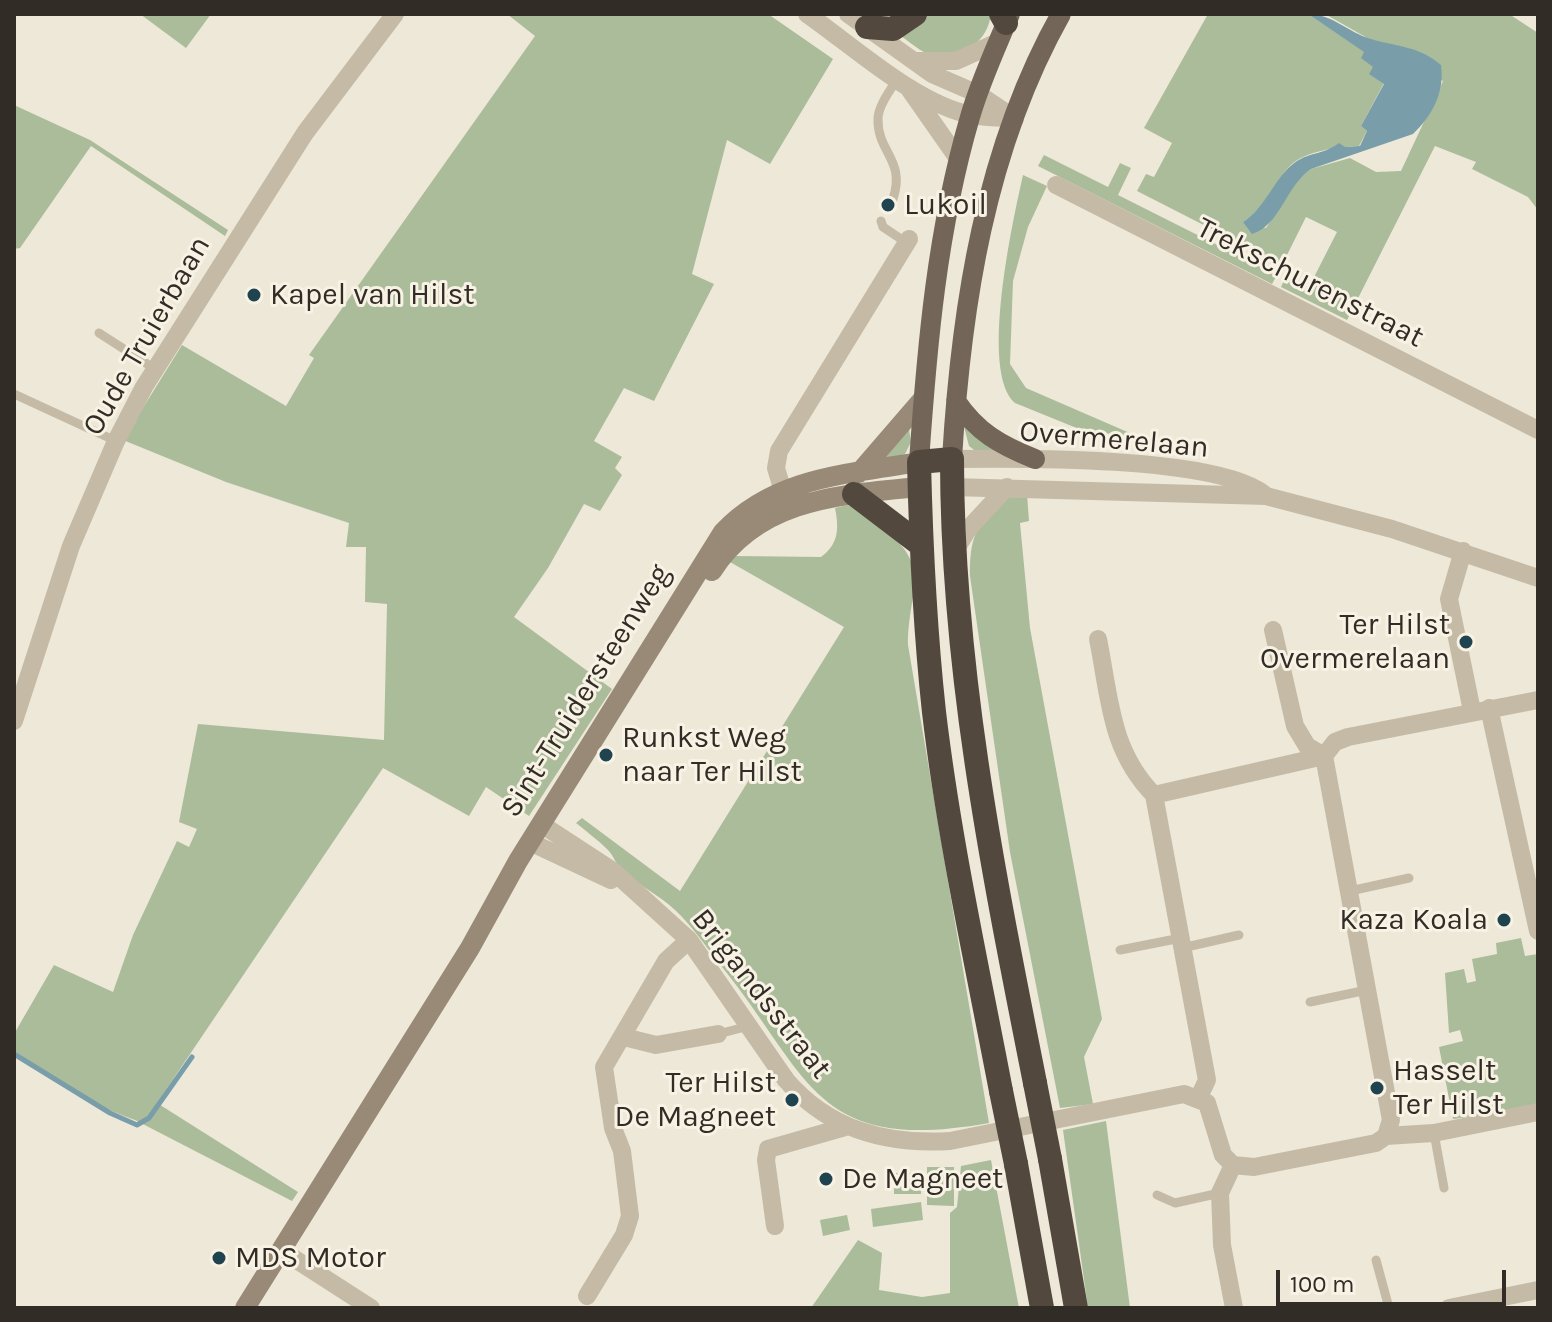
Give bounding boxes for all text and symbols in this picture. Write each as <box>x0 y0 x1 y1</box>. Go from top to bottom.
place label: Lukoil <box>904 187 987 223</box>
marker: Lukoil <box>879 196 897 214</box>
street label: Trekschurenstraat <box>1190 210 1430 356</box>
street label: Oude Truierbaan <box>75 230 219 442</box>
place label: Kapel van Hilst <box>270 277 474 313</box>
marker: Kapel van Hilst <box>245 286 263 304</box>
street label: Overmerelaan <box>1018 414 1210 466</box>
street label: Sint-Truidersteenweg <box>493 558 679 824</box>
place label: Ter Hilst Overmerelaan <box>1260 607 1450 678</box>
marker: Ter Hilst Overmerelaan <box>1457 633 1475 651</box>
place label: Runkst Weg naar Ter Hilst <box>622 720 802 790</box>
marker: Runkst Weg naar Ter Hilst <box>597 746 615 764</box>
street label: Brigandsstraat <box>683 902 839 1086</box>
place label: Kaza Koala <box>1339 902 1488 938</box>
marker: Kaza Koala <box>1495 911 1513 929</box>
place label: Hasselt Ter Hilst <box>1393 1053 1504 1124</box>
place label: Ter Hilst De Magneet <box>615 1065 776 1136</box>
marker: Hasselt Ter Hilst <box>1368 1079 1386 1097</box>
marker: Ter Hilst De Magneet <box>783 1091 801 1109</box>
place label: De Magneet <box>842 1161 1003 1197</box>
marker: De Magneet <box>817 1170 835 1188</box>
place label: MDS Motor <box>235 1240 386 1276</box>
marker: MDS Motor <box>210 1249 228 1267</box>
scale bar <box>1280 1254 1510 1304</box>
text: 100 m <box>1290 1270 1355 1298</box>

